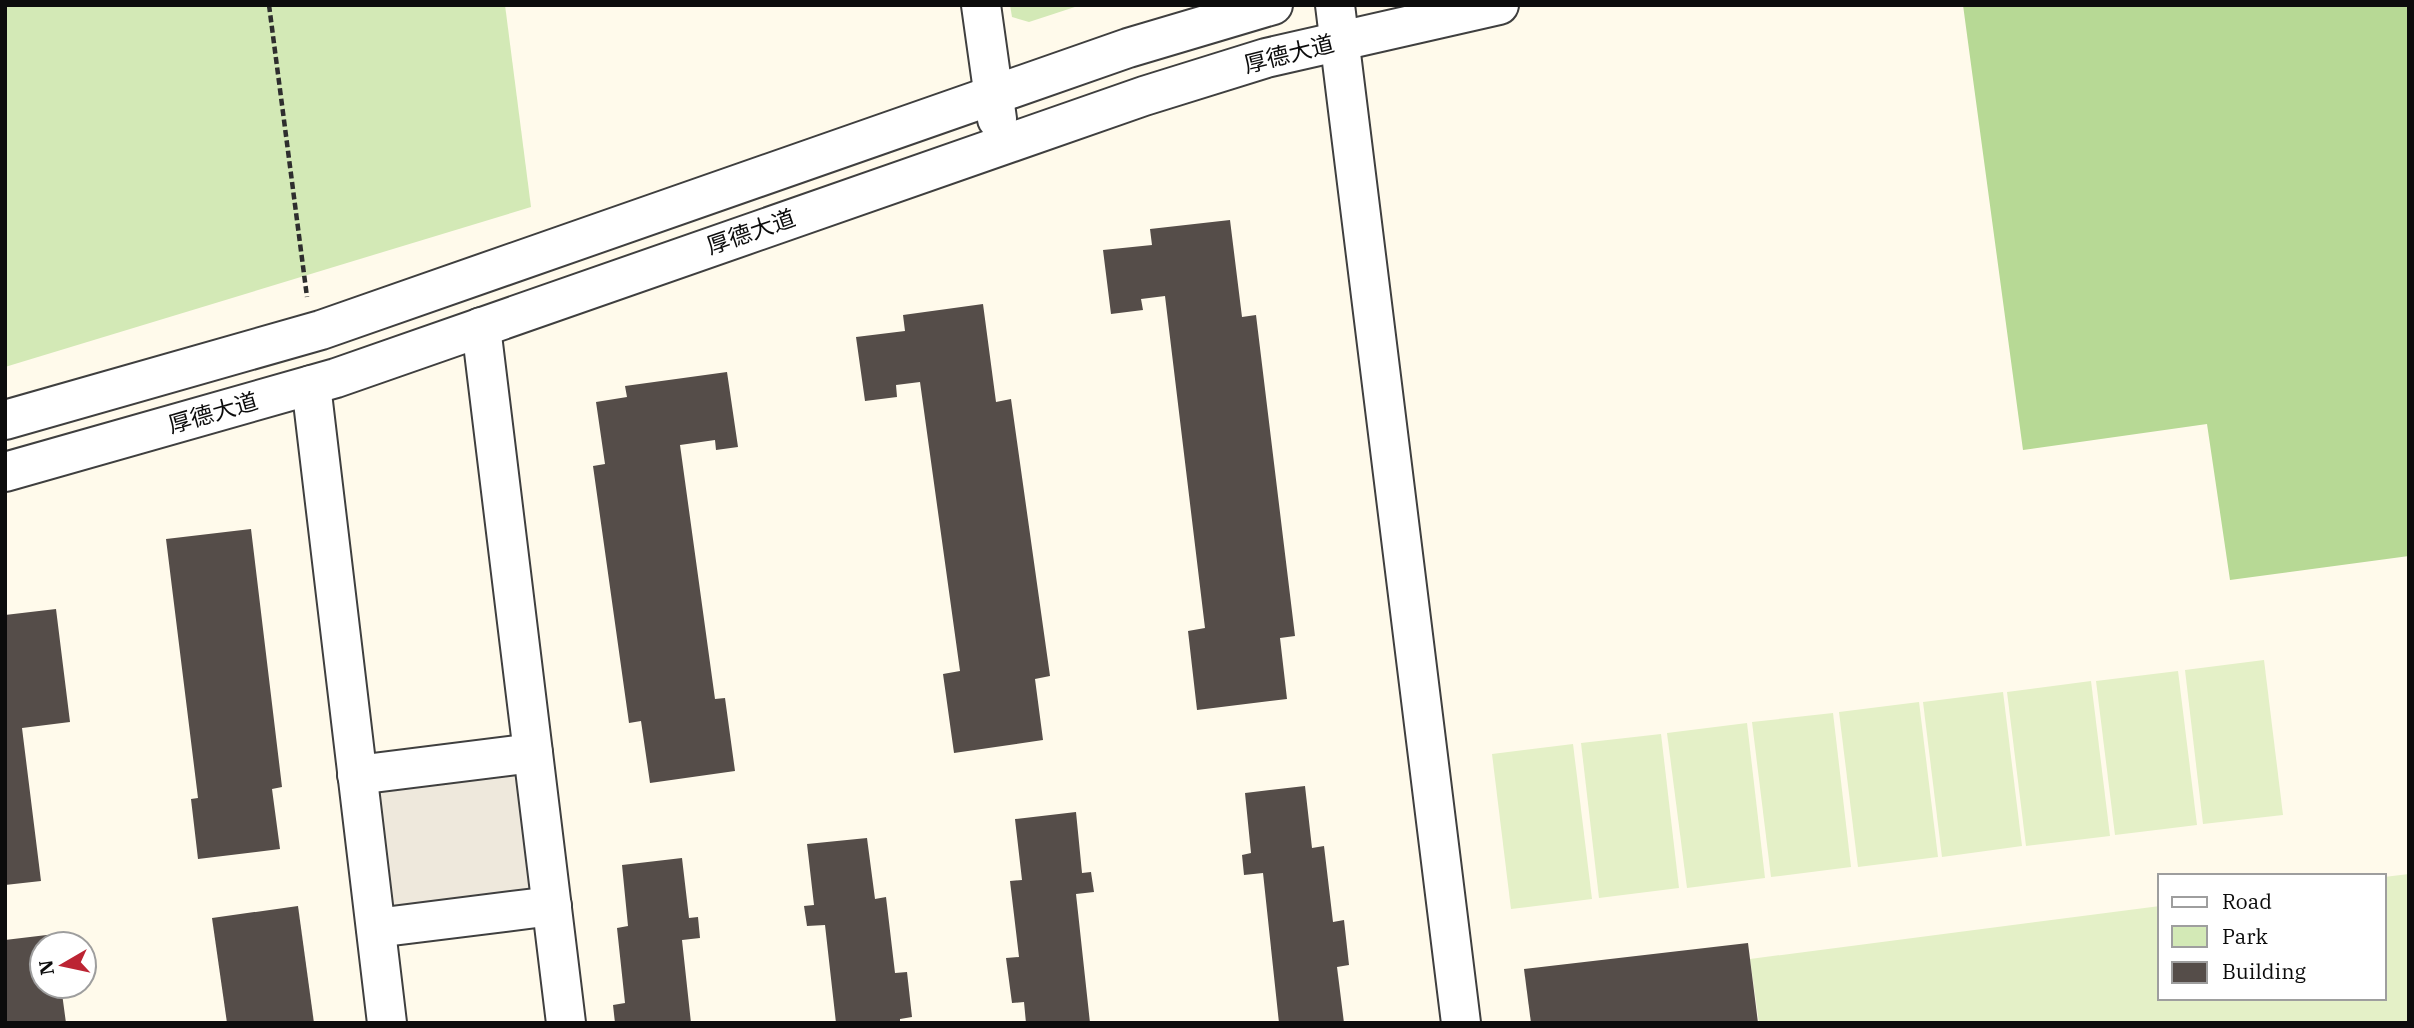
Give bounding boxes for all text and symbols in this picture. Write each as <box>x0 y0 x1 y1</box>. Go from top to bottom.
street label: 厚德大道 <box>1240 27 1337 79</box>
street label: 厚德大道 <box>702 202 799 260</box>
street label: 厚德大道 <box>164 385 261 439</box>
legend <box>2158 874 2386 1000</box>
text: Road <box>2222 887 2272 915</box>
text: Park <box>2222 922 2269 950</box>
north arrow <box>28 930 98 1000</box>
text: Building <box>2222 957 2307 985</box>
text: N <box>33 958 59 977</box>

